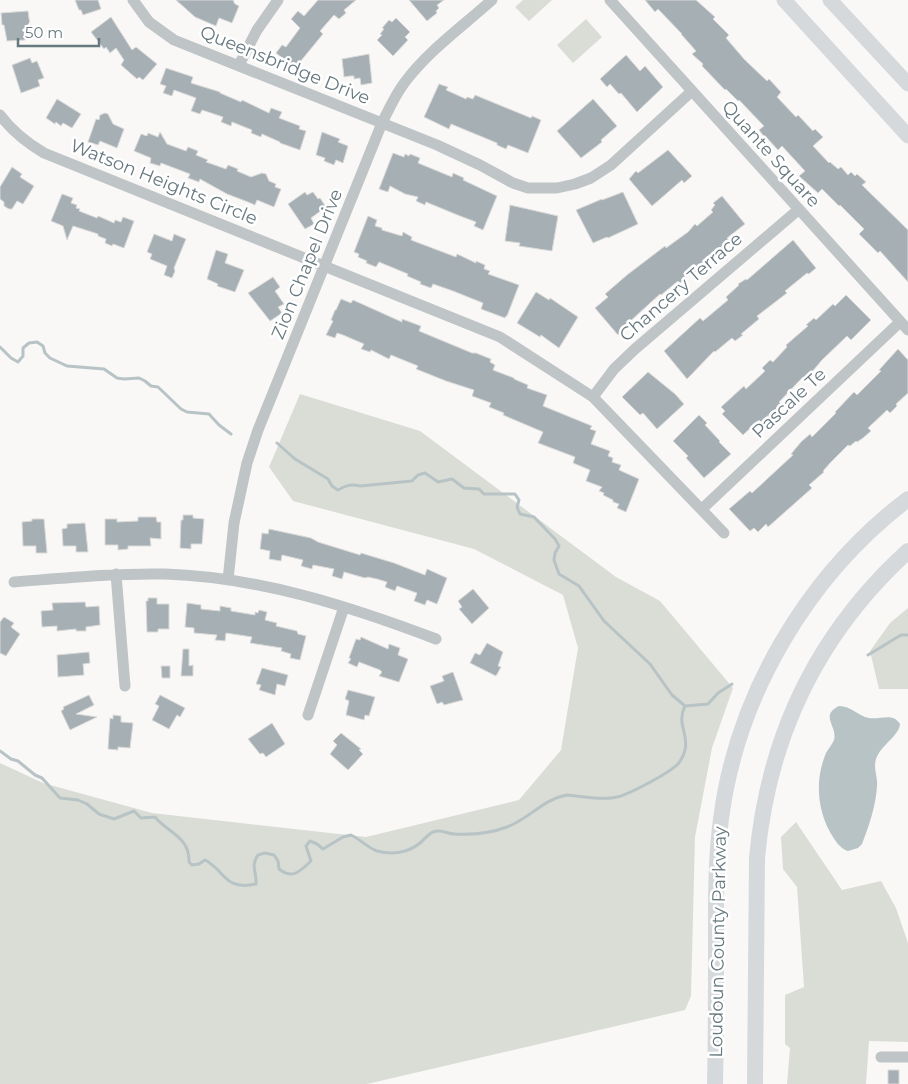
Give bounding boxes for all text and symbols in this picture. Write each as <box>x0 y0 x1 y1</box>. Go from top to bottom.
scale bar <box>18 15 99 47</box>
street label: Queensbridge Drive <box>197 21 373 109</box>
text: 50 m <box>25 23 63 42</box>
street label: Quante Square <box>717 96 825 212</box>
street label: Watson Heights Circle <box>67 134 261 230</box>
street label: Zion Chapel Drive <box>267 186 347 342</box>
street label: Chancery Terrace <box>615 228 747 346</box>
street label: Pascale Te <box>747 363 831 443</box>
street label: Loudoun County Parkway <box>705 826 731 1058</box>

